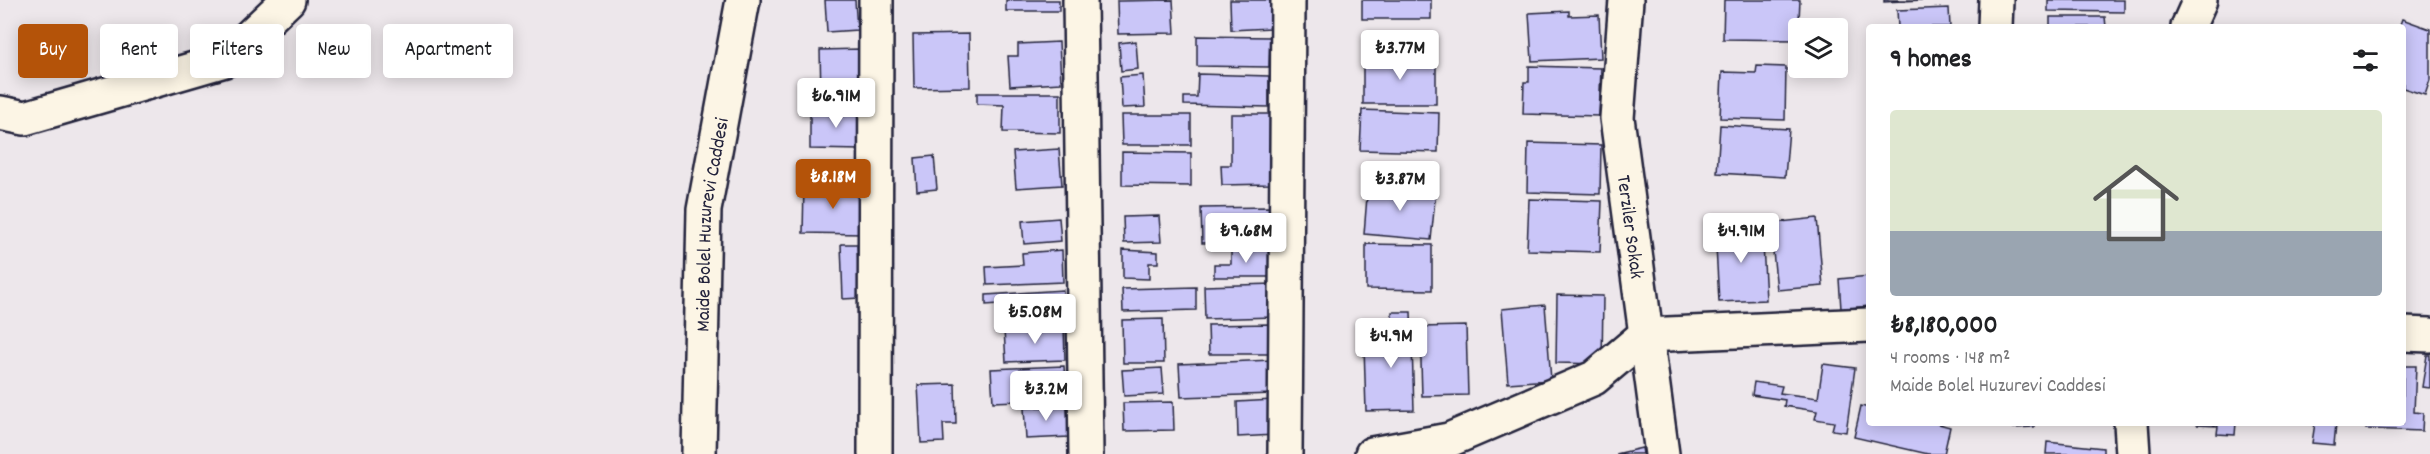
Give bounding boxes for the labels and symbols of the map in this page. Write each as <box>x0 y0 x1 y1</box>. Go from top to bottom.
pin: ₺3.77M <box>1351 30 1449 81</box>
pin: ₺6.91M <box>787 78 885 129</box>
street label: Maide Bolel Huzurevi Caddesi <box>691 115 738 332</box>
pin: ₺8.18M <box>784 159 882 210</box>
pin: ₺3.87M <box>1351 161 1449 212</box>
street label: Terziler Sokak <box>1608 173 1649 281</box>
pin: ₺9.68M <box>1197 213 1295 264</box>
pin: ₺4.91M <box>1692 213 1790 264</box>
pin: ₺5.08M <box>986 294 1084 345</box>
pin: ₺4.9M <box>1349 318 1433 369</box>
pin: ₺3.2M <box>1004 371 1088 422</box>

